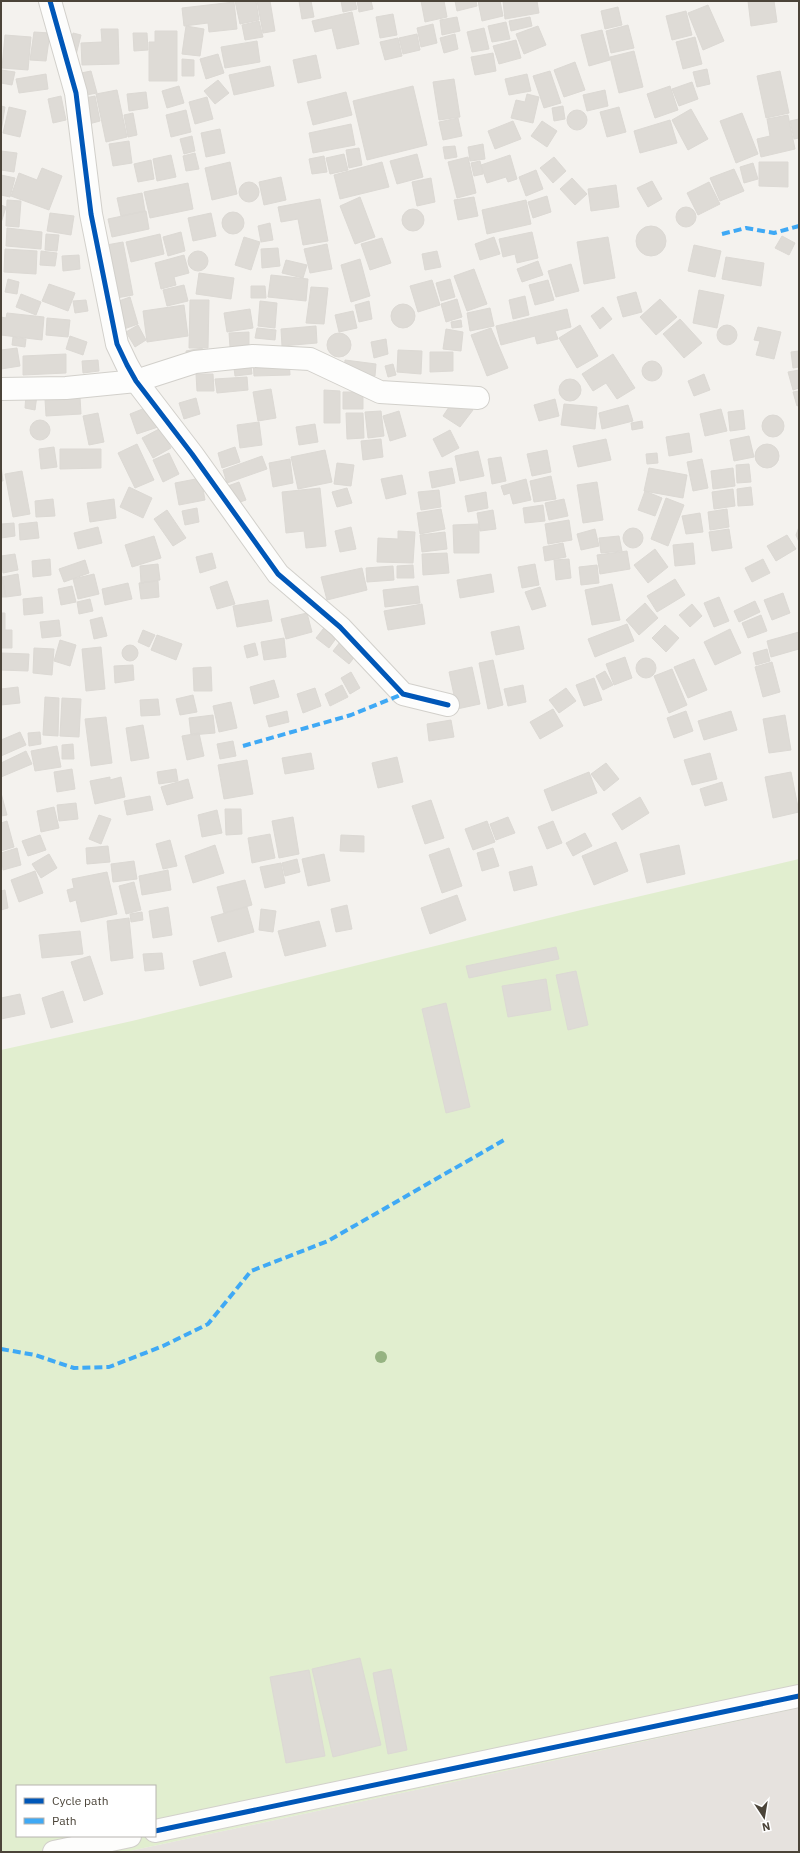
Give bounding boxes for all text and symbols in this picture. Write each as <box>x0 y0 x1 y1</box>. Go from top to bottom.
legend <box>16 1785 156 1837</box>
text: Cycle path <box>52 1793 109 1808</box>
north arrow <box>744 1797 784 1837</box>
text: Path <box>52 1813 77 1828</box>
text: N <box>761 1819 771 1834</box>

